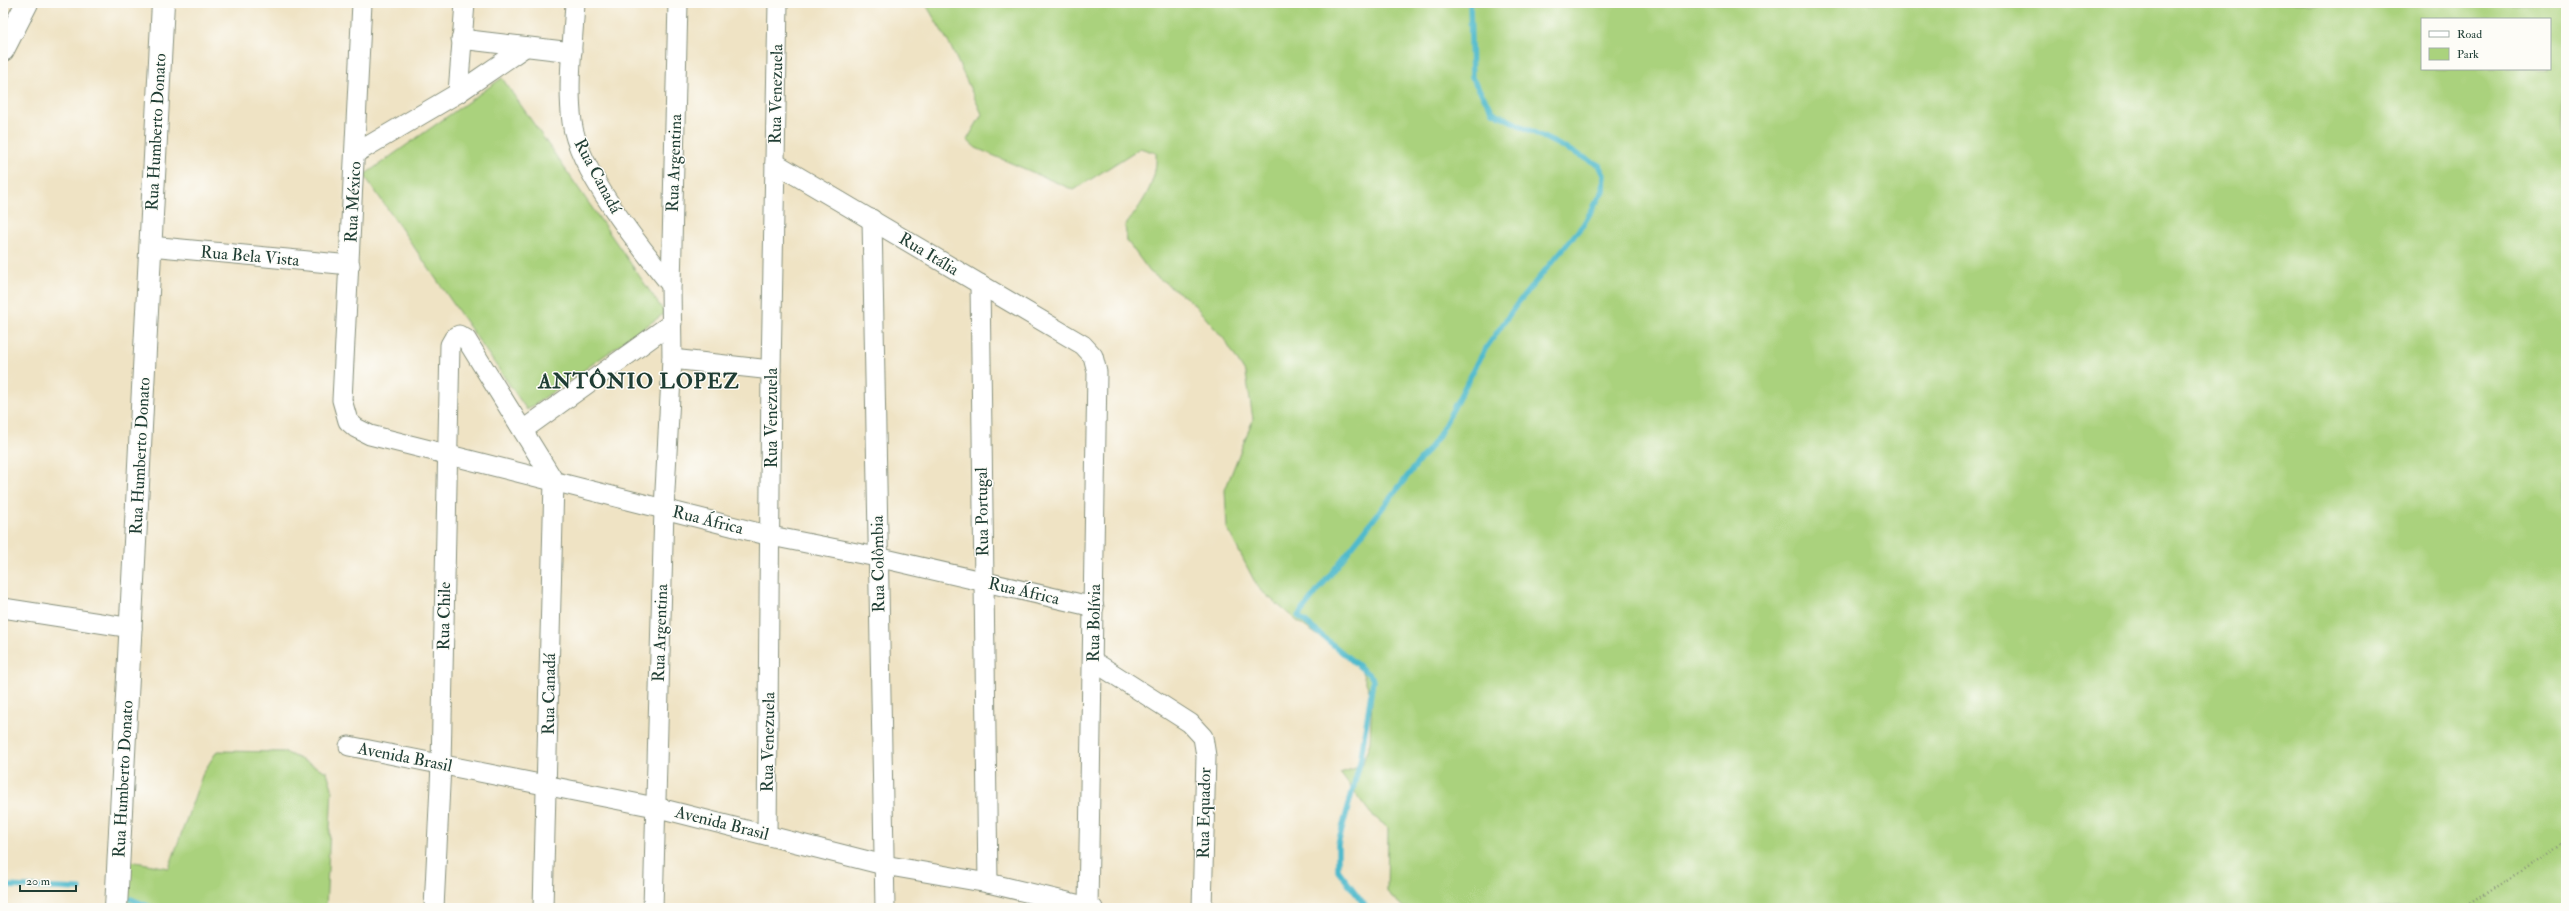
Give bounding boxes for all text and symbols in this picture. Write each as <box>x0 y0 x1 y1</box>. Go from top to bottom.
legend <box>2421 18 2551 70</box>
text: Road <box>2457 27 2482 42</box>
street label: Rua Venezuela <box>765 43 787 144</box>
text: Park <box>2457 47 2479 62</box>
street label: Rua Humberto Donato <box>141 53 171 211</box>
street label: Rua Argentina <box>662 112 686 213</box>
street label: Rua Canadá <box>570 135 627 218</box>
street label: Rua México <box>340 161 366 243</box>
street label: Rua Itália <box>895 228 964 281</box>
street label: Rua Bela Vista <box>200 241 301 271</box>
street label: Rua Venezuela <box>761 367 782 468</box>
district label: ANTÔNIO LOPEZ <box>537 368 740 395</box>
street label: Rua Humberto Donato <box>125 377 155 535</box>
street label: Rua Portugal <box>971 467 993 557</box>
street label: Rua África <box>670 500 747 539</box>
street label: Rua Colômbia <box>867 514 889 613</box>
street label: Rua África <box>986 572 1063 610</box>
street label: Rua Chile <box>433 581 455 651</box>
street label: Rua Argentina <box>648 582 672 683</box>
street label: Rua Bolívia <box>1083 583 1105 662</box>
street label: Rua Canadá <box>538 652 560 735</box>
street label: Rua Venezuela <box>757 691 779 792</box>
street label: Rua Humberto Donato <box>108 700 138 858</box>
street label: Avenida Brasil <box>355 737 455 777</box>
street label: Rua Equador <box>1193 767 1215 859</box>
street label: Avenida Brasil <box>672 801 772 845</box>
scale bar <box>20 867 76 893</box>
text: 20 m <box>26 874 51 889</box>

